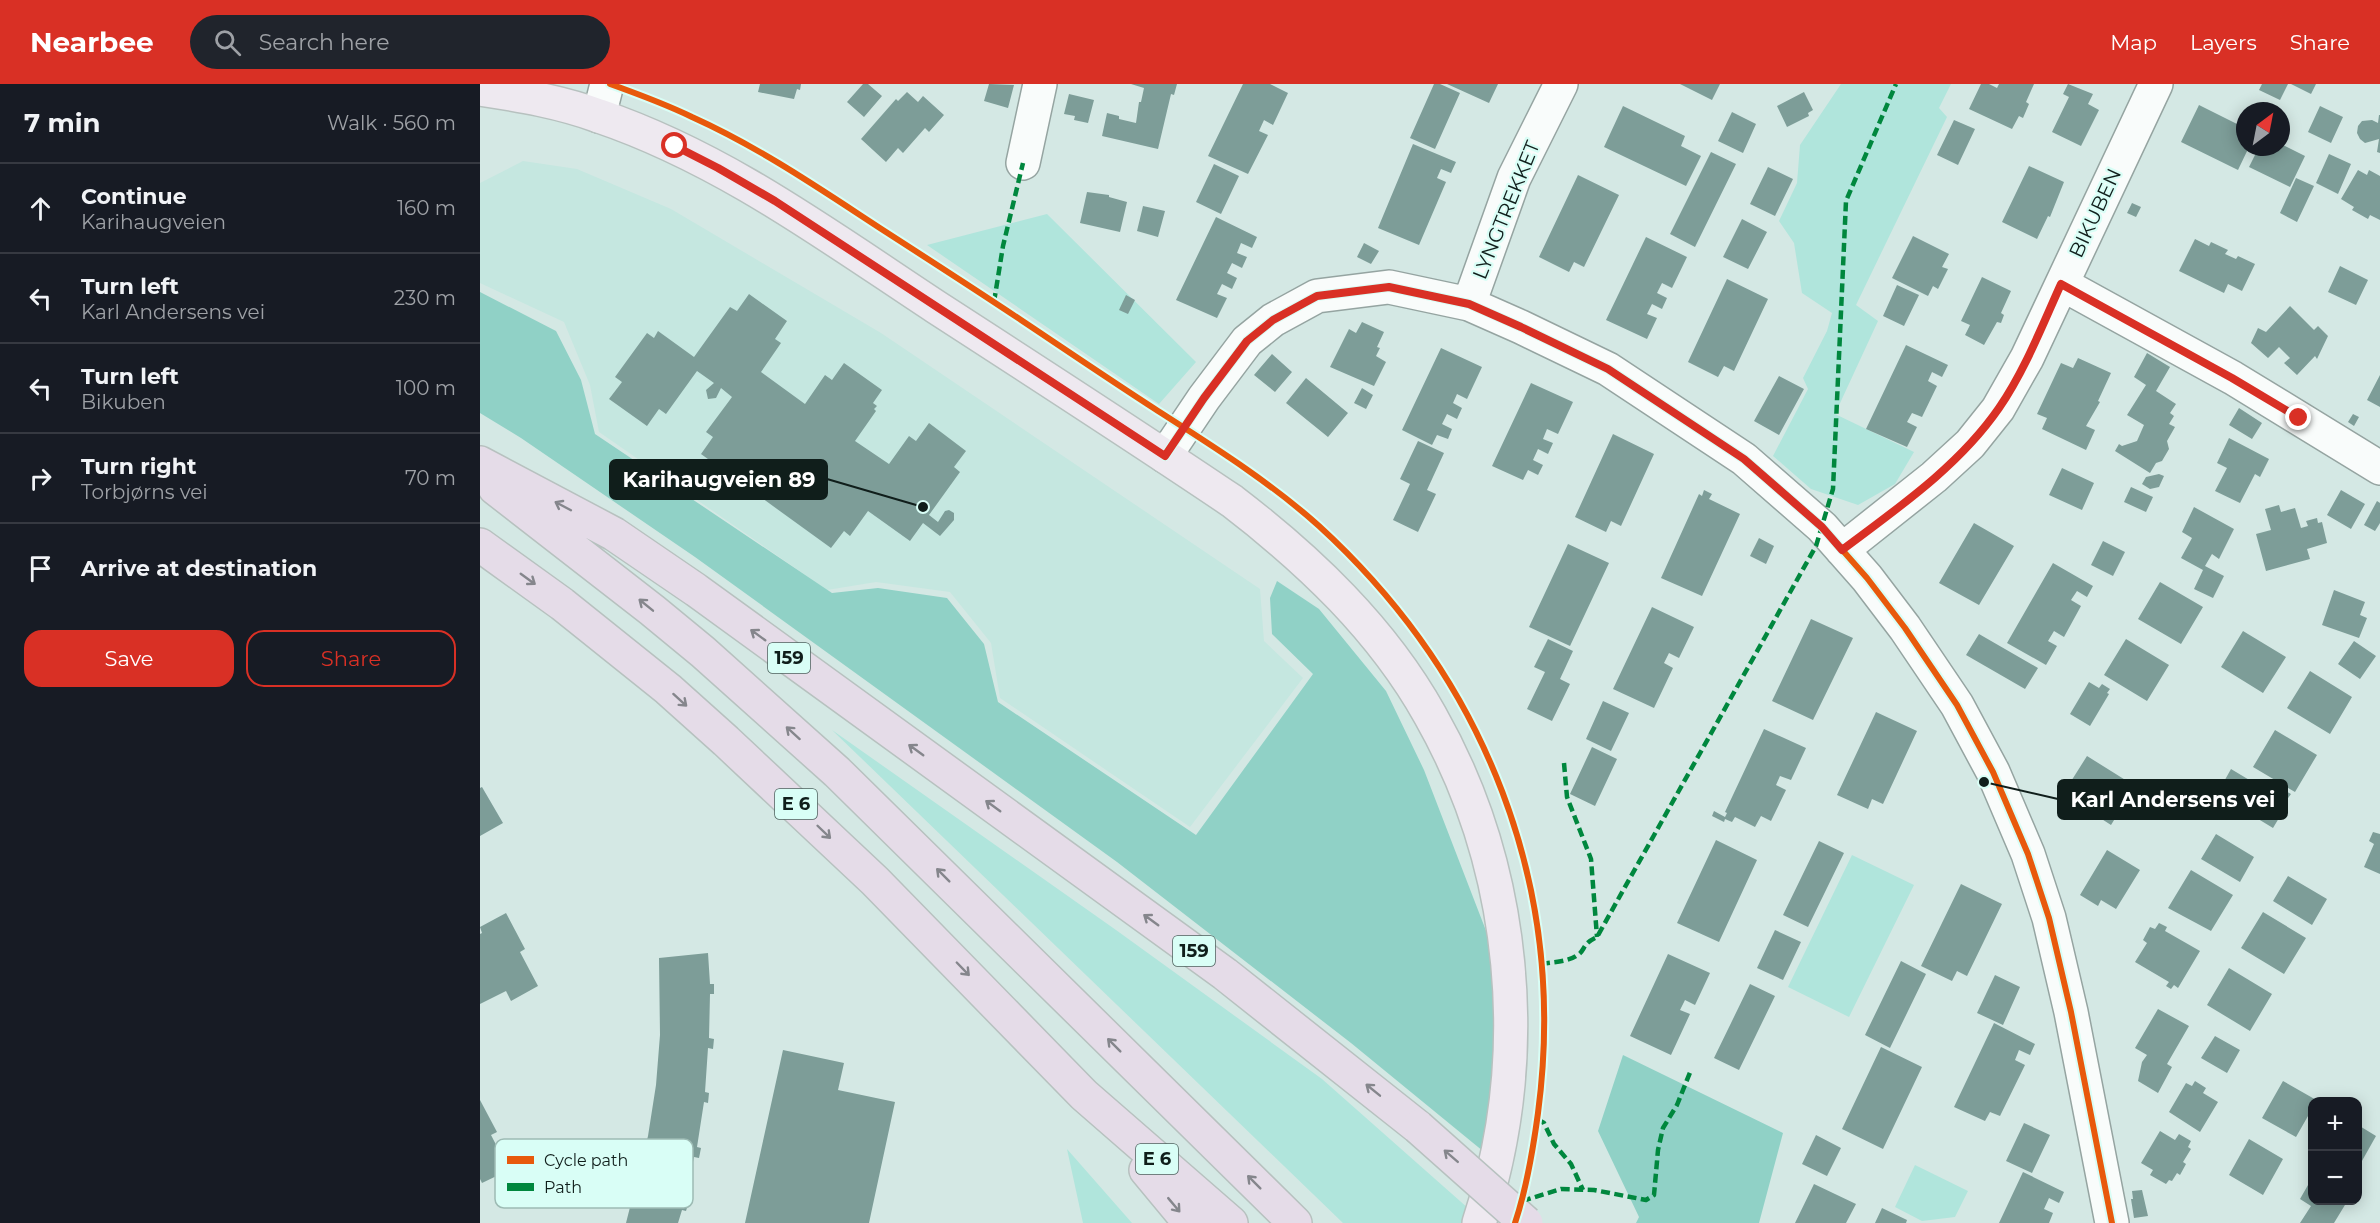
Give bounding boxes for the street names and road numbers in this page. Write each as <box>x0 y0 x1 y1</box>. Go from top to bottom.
street label: LYNGTREKKET <box>1467 137 1545 283</box>
street label: BIKUBEN <box>2064 165 2126 261</box>
road number: 159 <box>768 643 810 673</box>
road number: E 6 <box>775 789 817 819</box>
road number: 159 <box>1173 936 1215 966</box>
road number: E 6 <box>1136 1144 1178 1174</box>

